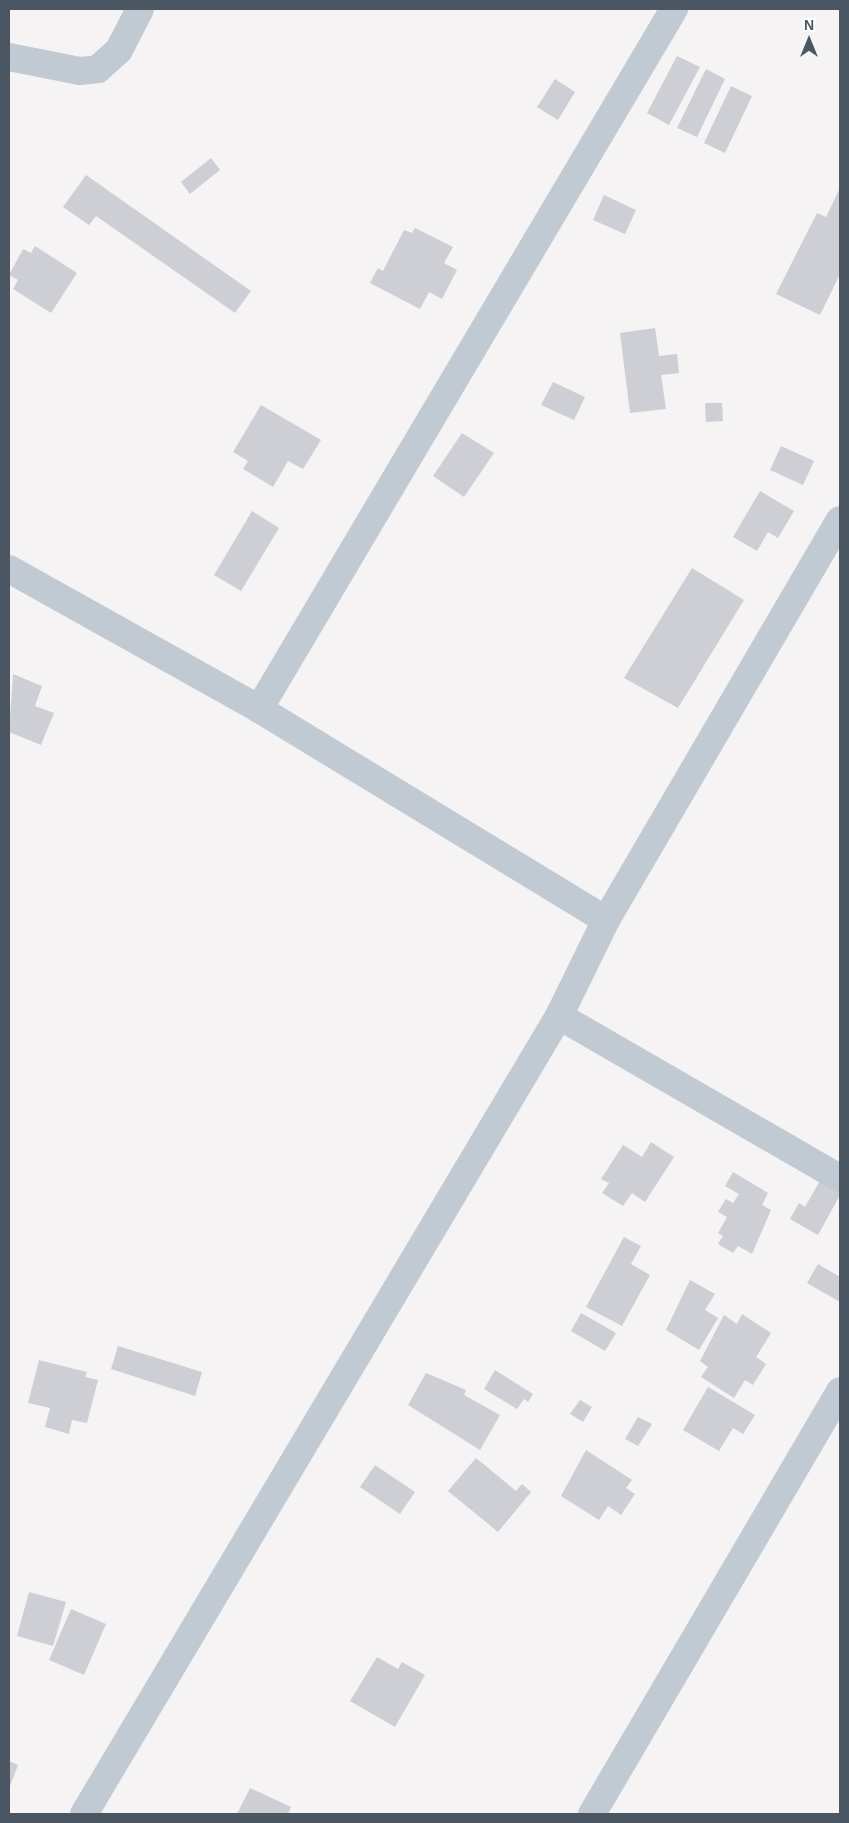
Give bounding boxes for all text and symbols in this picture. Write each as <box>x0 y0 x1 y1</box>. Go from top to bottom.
north arrow <box>784 15 834 65</box>
text: N <box>804 17 814 33</box>

